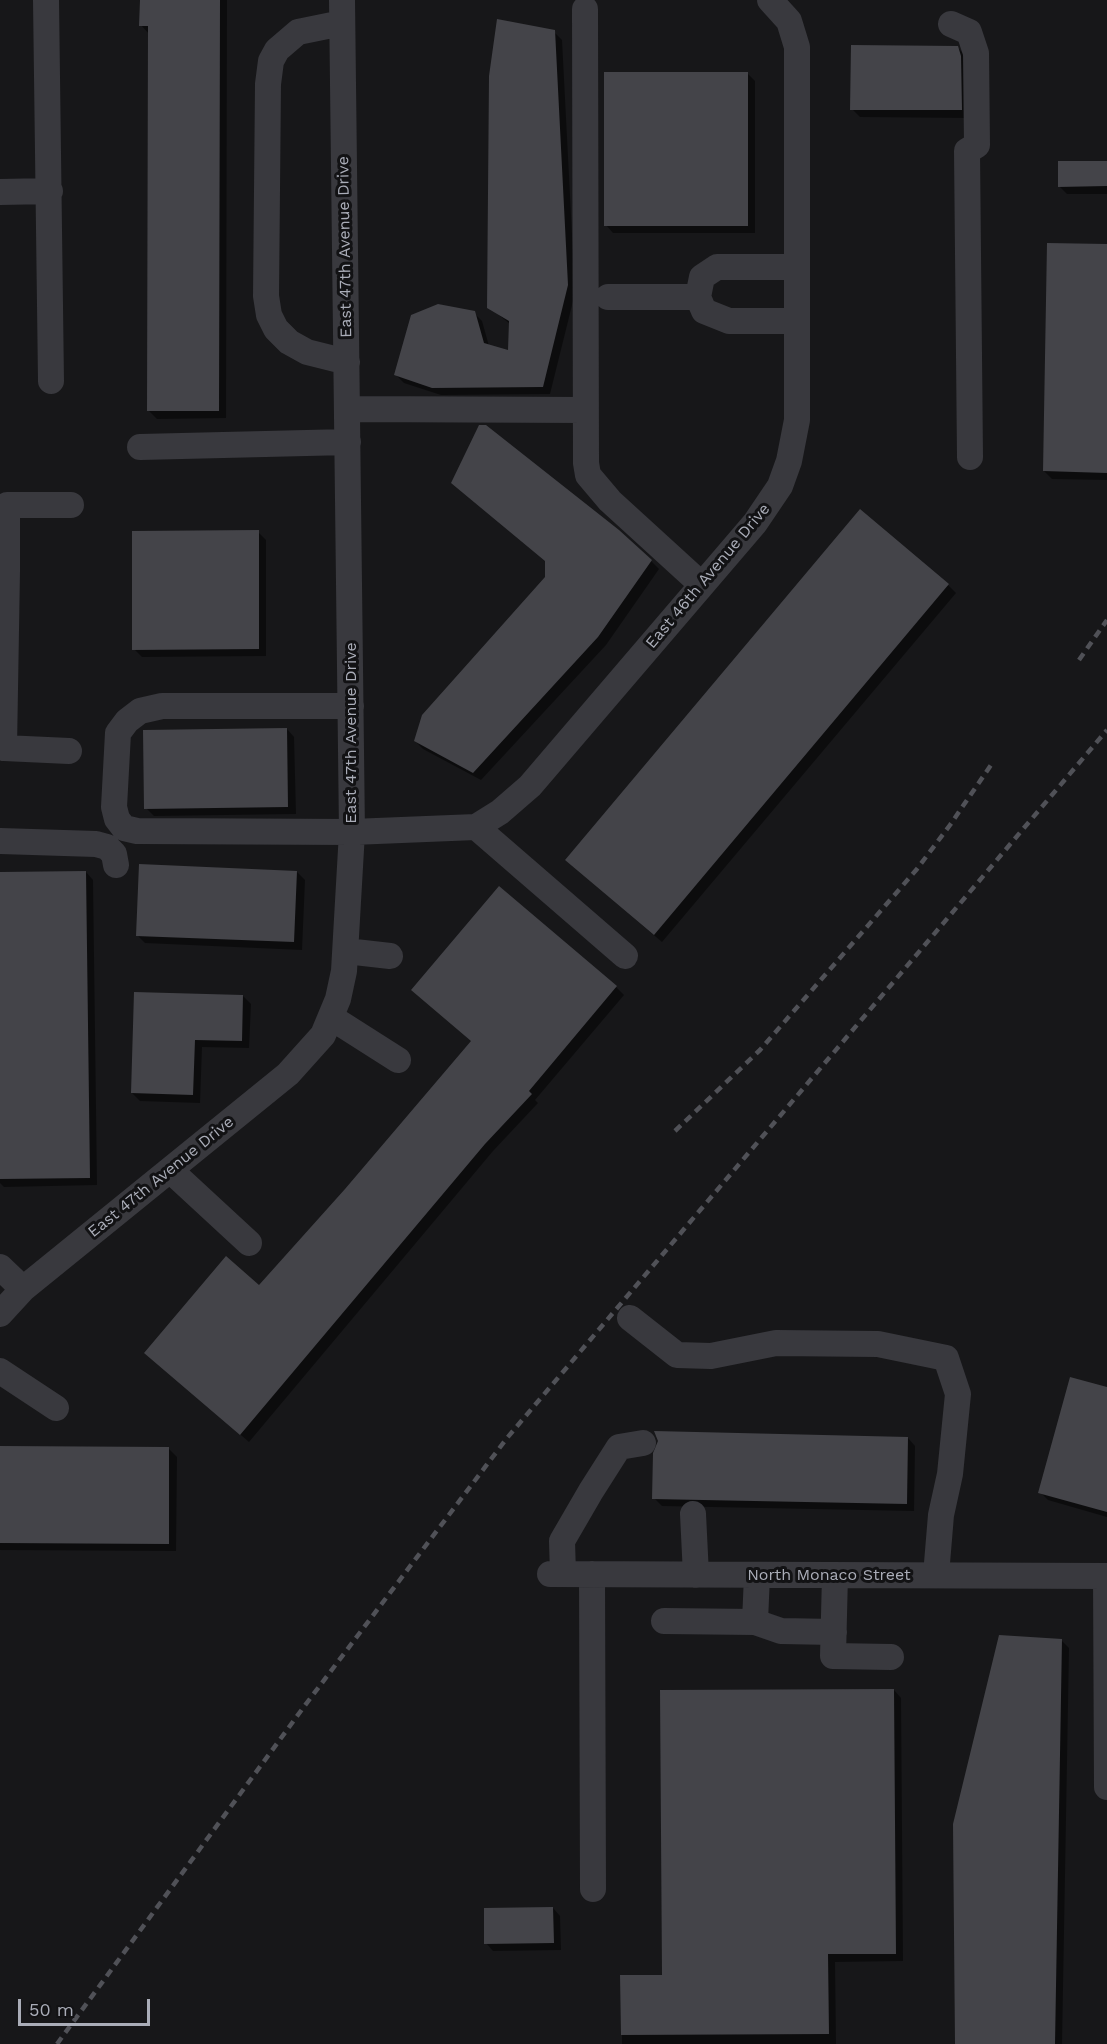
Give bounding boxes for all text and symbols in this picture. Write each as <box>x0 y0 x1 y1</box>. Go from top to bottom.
street label: East 47th Avenue Drive <box>334 156 356 338</box>
street label: East 46th Avenue Drive <box>642 500 774 652</box>
street label: East 47th Avenue Drive <box>341 642 361 824</box>
street label: East 47th Avenue Drive <box>84 1112 238 1242</box>
street label: North Monaco Street <box>747 1565 911 1585</box>
scale bar <box>21 1987 153 2025</box>
text: 50 m <box>29 1999 74 2020</box>

